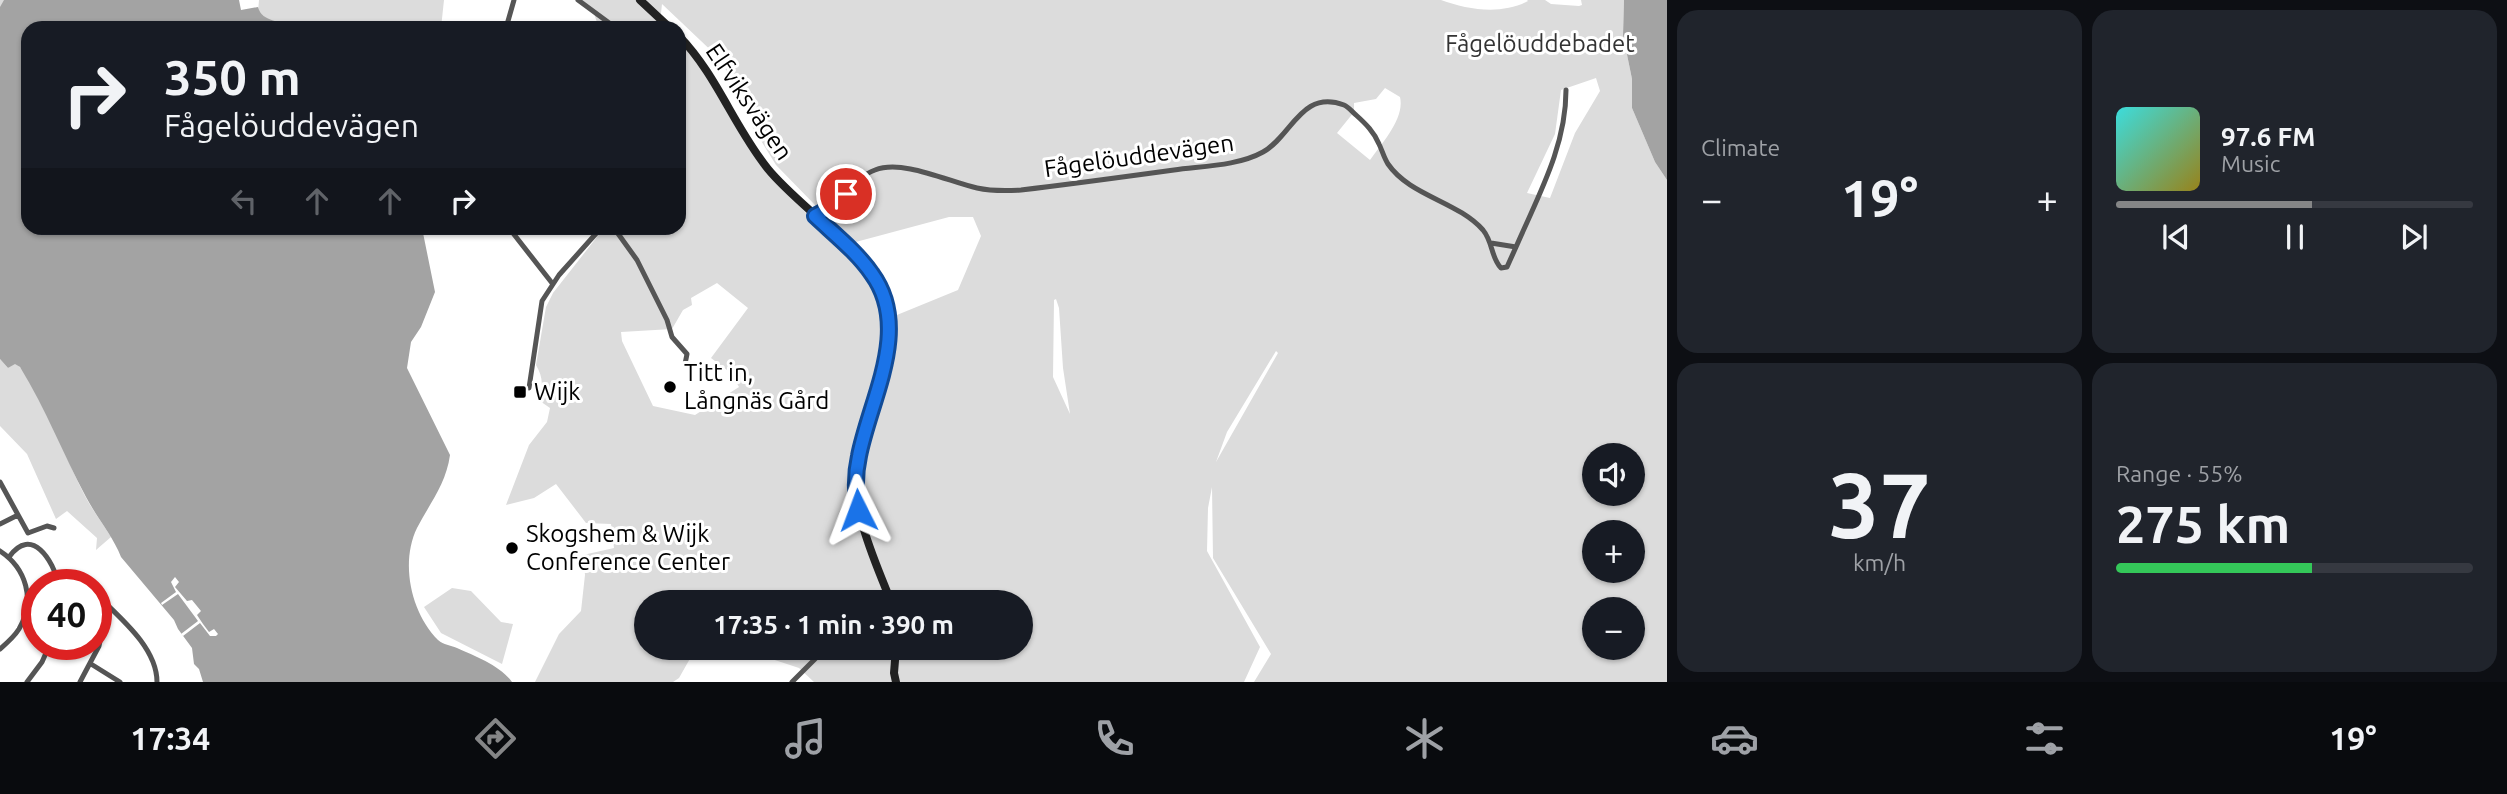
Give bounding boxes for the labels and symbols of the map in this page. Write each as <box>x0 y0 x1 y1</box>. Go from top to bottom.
park label: Fågelöuddebadet <box>1445 30 1635 57</box>
street label: Elfviksvägen <box>701 39 798 165</box>
street label: Fågelöuddevägen <box>1042 129 1235 182</box>
pin <box>816 164 876 224</box>
place label: Titt in, Långnäs Gård <box>684 359 829 414</box>
place label: Wijk <box>534 378 580 405</box>
marker: Titt in, Långnäs Gård <box>662 379 678 395</box>
marker: Wijk <box>512 384 528 400</box>
position arrow <box>821 473 895 547</box>
place label: Skogshem & Wijk Conference Center <box>526 520 730 575</box>
marker: Skogshem & Wijk Conference Center <box>504 540 520 556</box>
speed limit sign: 40 <box>21 569 112 660</box>

